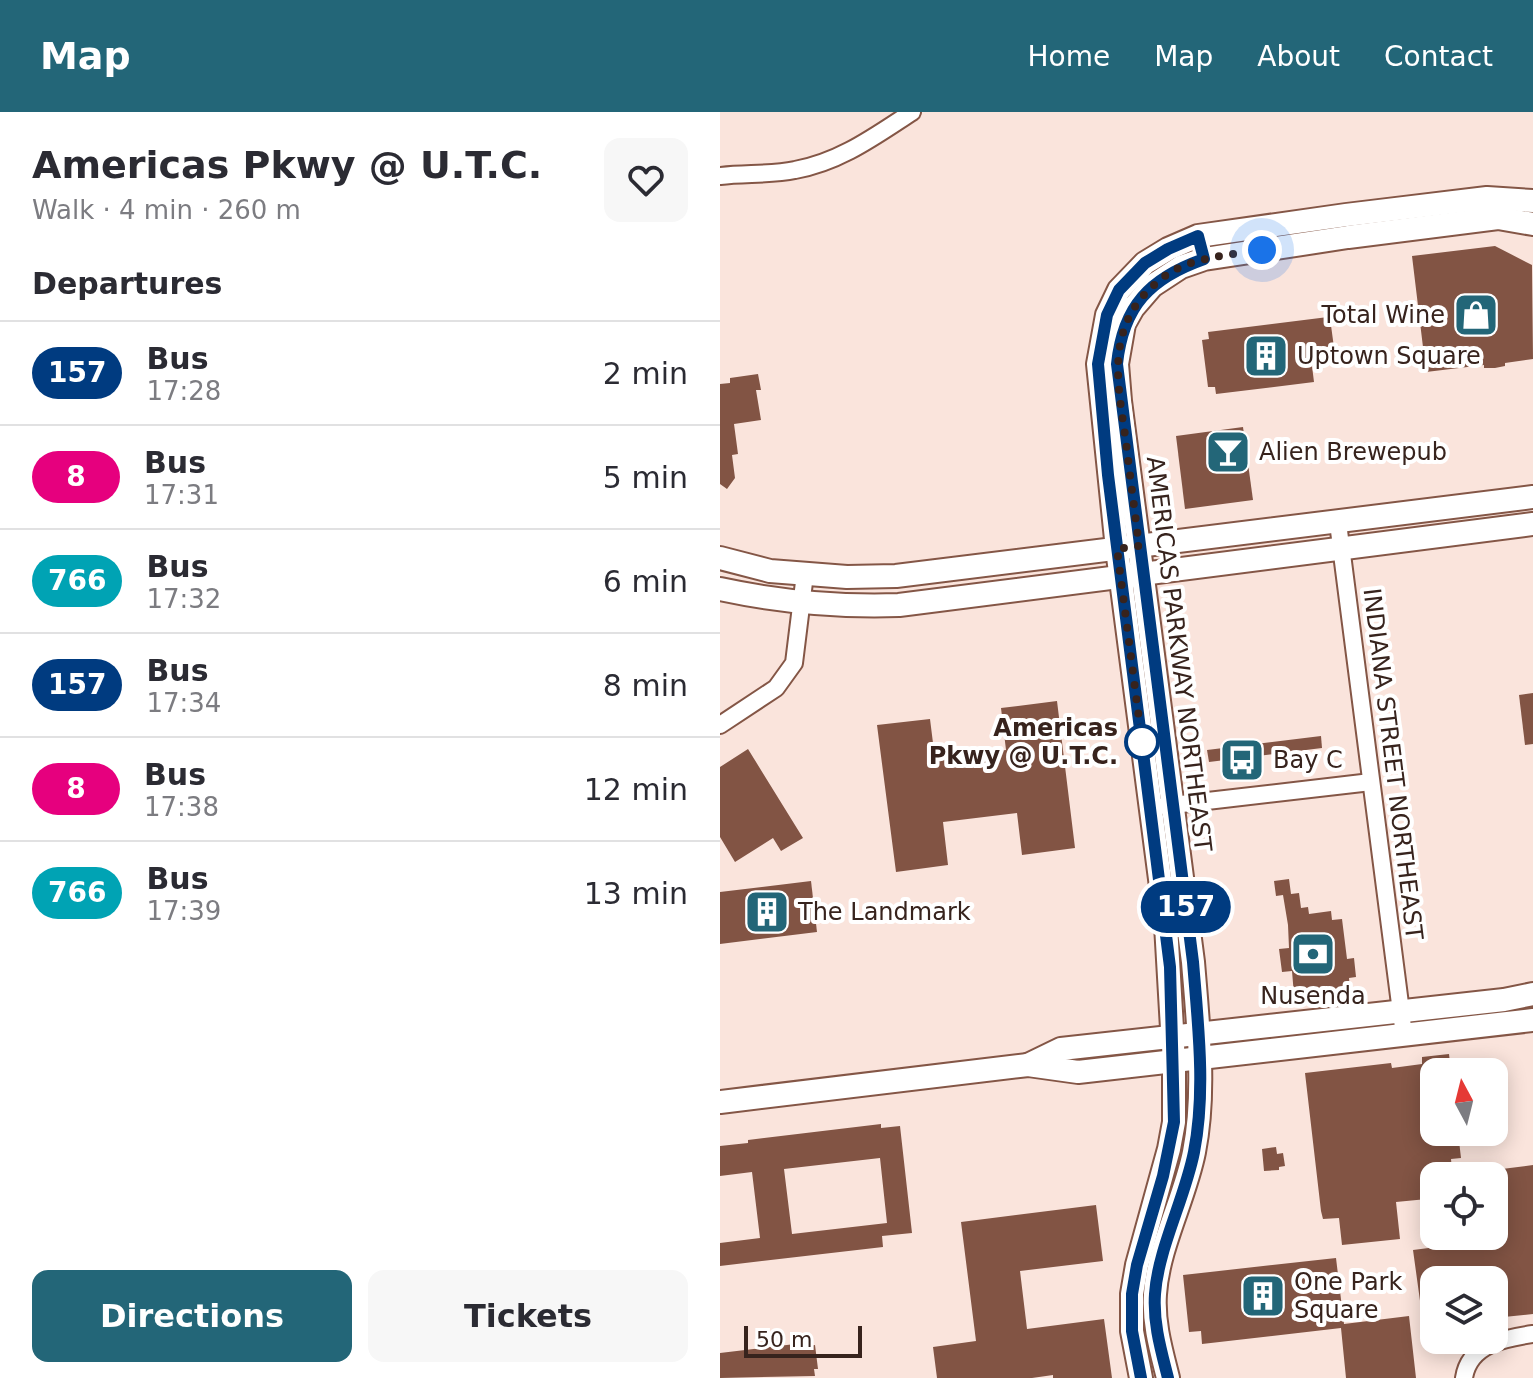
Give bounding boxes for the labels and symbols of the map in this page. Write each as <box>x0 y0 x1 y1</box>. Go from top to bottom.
your location <box>1242 230 1282 270</box>
shop icon: Total Wine <box>1452 291 1500 339</box>
place label: Total Wine <box>1320 301 1445 329</box>
building icon: Uptown Square <box>1242 332 1290 380</box>
place label: Uptown Square <box>1297 342 1481 370</box>
bar icon: Alien Brewepub <box>1204 428 1252 476</box>
place label: Alien Brewepub <box>1259 438 1447 466</box>
street label: AMERICAS PARKWAY NORTHEAST <box>1141 455 1217 854</box>
street label: INDIANA STREET NORTHEAST <box>1358 587 1429 942</box>
place label: Americas Pkwy @ U.T.C. <box>929 714 1118 770</box>
marker: Americas Pkwy @ U.T.C. <box>1125 725 1159 759</box>
bus stop icon: Bay C <box>1218 736 1266 784</box>
place label: Bay C <box>1273 746 1343 774</box>
line badge: 157 <box>1140 881 1232 933</box>
building icon: The Landmark <box>743 888 791 936</box>
place label: The Landmark <box>797 898 971 926</box>
bank icon: Nusenda <box>1289 930 1337 978</box>
place label: Nusenda <box>1260 982 1366 1010</box>
north arrow <box>1420 1058 1508 1146</box>
place label: One Park Square <box>1294 1268 1402 1324</box>
building icon: One Park Square <box>1239 1272 1287 1320</box>
scale bar <box>744 1322 862 1358</box>

